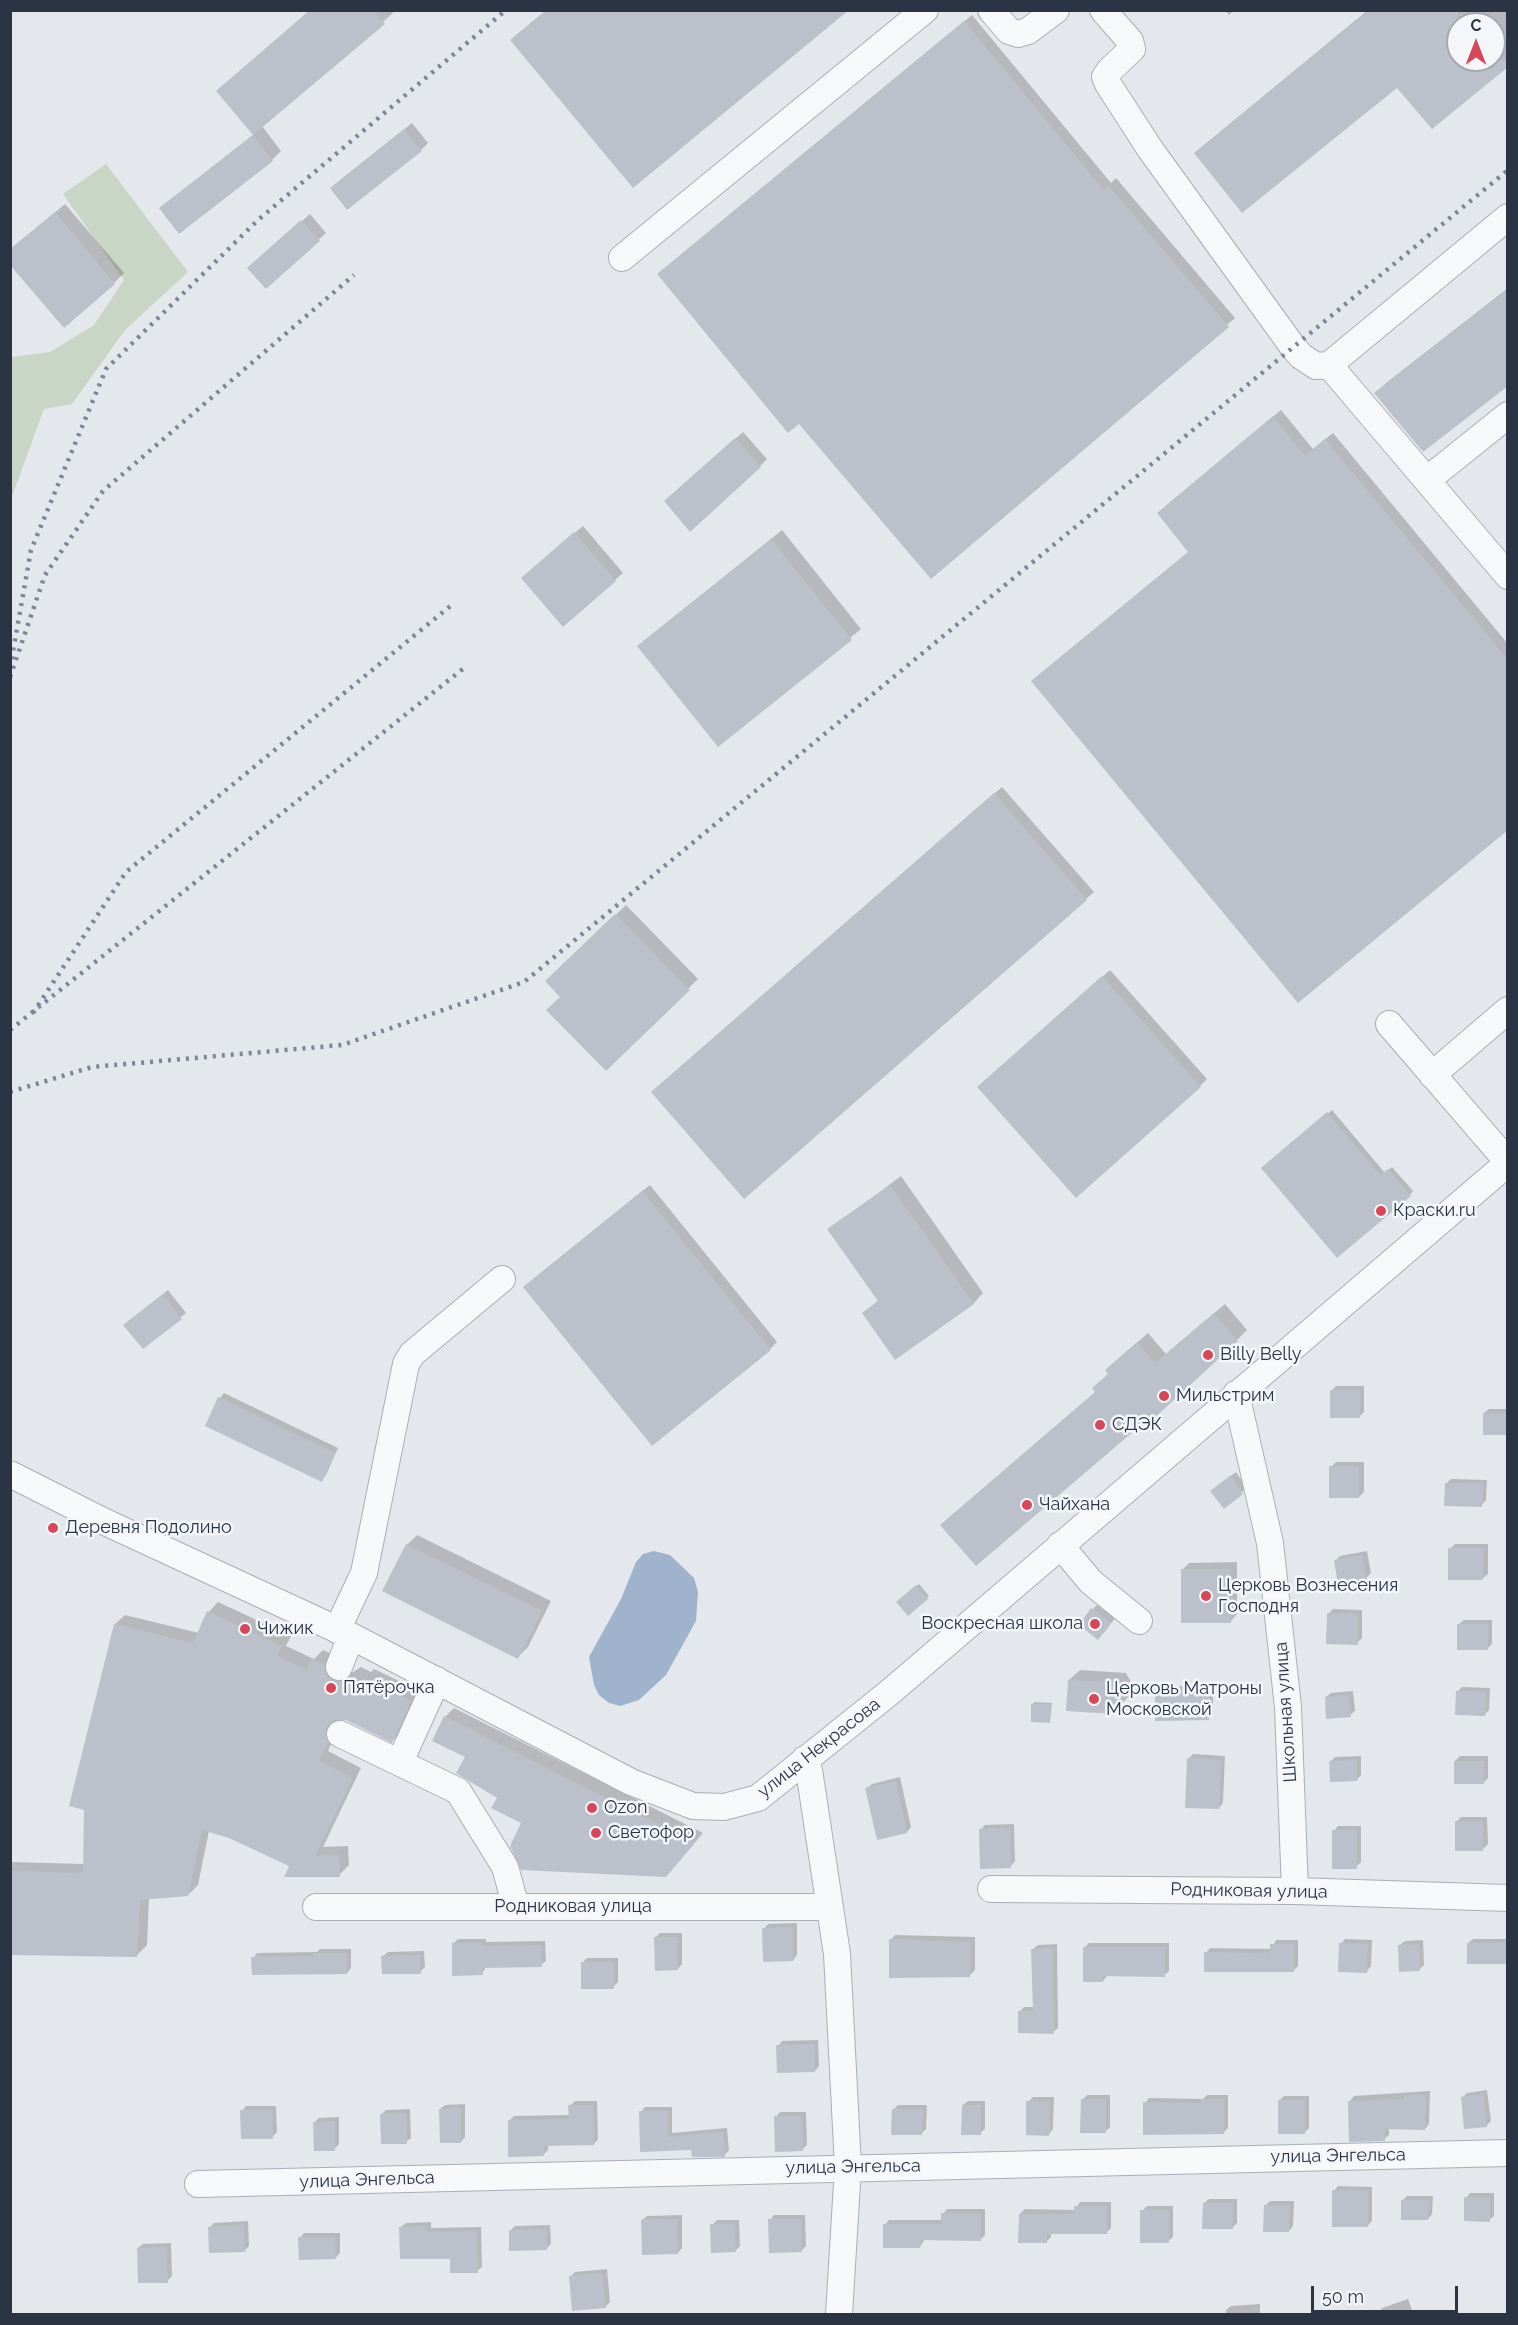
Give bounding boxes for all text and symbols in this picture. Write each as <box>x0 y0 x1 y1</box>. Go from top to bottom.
north arrow <box>1446 12 1506 72</box>
text: С <box>1471 16 1481 35</box>
place label: Краски.ru <box>1393 1200 1476 1222</box>
marker: Краски.ru <box>1374 1204 1388 1218</box>
place label: Billy Belly <box>1220 1344 1302 1366</box>
marker: Billy Belly <box>1201 1348 1215 1362</box>
place label: Мильстрим <box>1176 1385 1274 1407</box>
marker: Мильстрим <box>1157 1389 1171 1403</box>
place label: СДЭК <box>1112 1414 1162 1436</box>
marker: СДЭК <box>1093 1418 1107 1432</box>
place label: Чайхана <box>1039 1494 1110 1516</box>
marker: Чайхана <box>1020 1498 1034 1512</box>
place label: Деревня Подолино <box>65 1517 232 1539</box>
marker: Деревня Подолино <box>46 1521 60 1535</box>
place label: Церковь Вознесения Господня <box>1218 1575 1398 1618</box>
marker: Церковь Вознесения Господня <box>1199 1589 1213 1603</box>
place label: Воскресная школа <box>921 1613 1083 1635</box>
marker: Воскресная школа <box>1088 1617 1102 1631</box>
place label: Чижик <box>257 1618 314 1640</box>
marker: Чижик <box>238 1622 252 1636</box>
street label: Школьная улица <box>1270 1641 1302 1783</box>
place label: Пятёрочка <box>343 1677 435 1699</box>
place label: Церковь Матроны Московской <box>1106 1678 1262 1720</box>
marker: Пятёрочка <box>324 1681 338 1695</box>
marker: Церковь Матроны Московской <box>1087 1692 1101 1706</box>
street label: улица Некрасова <box>753 1693 885 1803</box>
place label: Ozon <box>604 1797 647 1819</box>
marker: Ozon <box>585 1801 599 1815</box>
place label: Светофор <box>608 1822 694 1844</box>
marker: Светофор <box>589 1826 603 1840</box>
street label: Родниковая улица <box>1170 1879 1328 1903</box>
street label: Родниковая улица <box>494 1896 652 1918</box>
street label: улица Энгельса <box>1270 2144 1406 2168</box>
street label: улица Энгельса <box>785 2155 921 2179</box>
street label: улица Энгельса <box>299 2167 435 2193</box>
scale bar <box>1314 2274 1461 2312</box>
text: 50 m <box>1322 2286 1364 2307</box>

